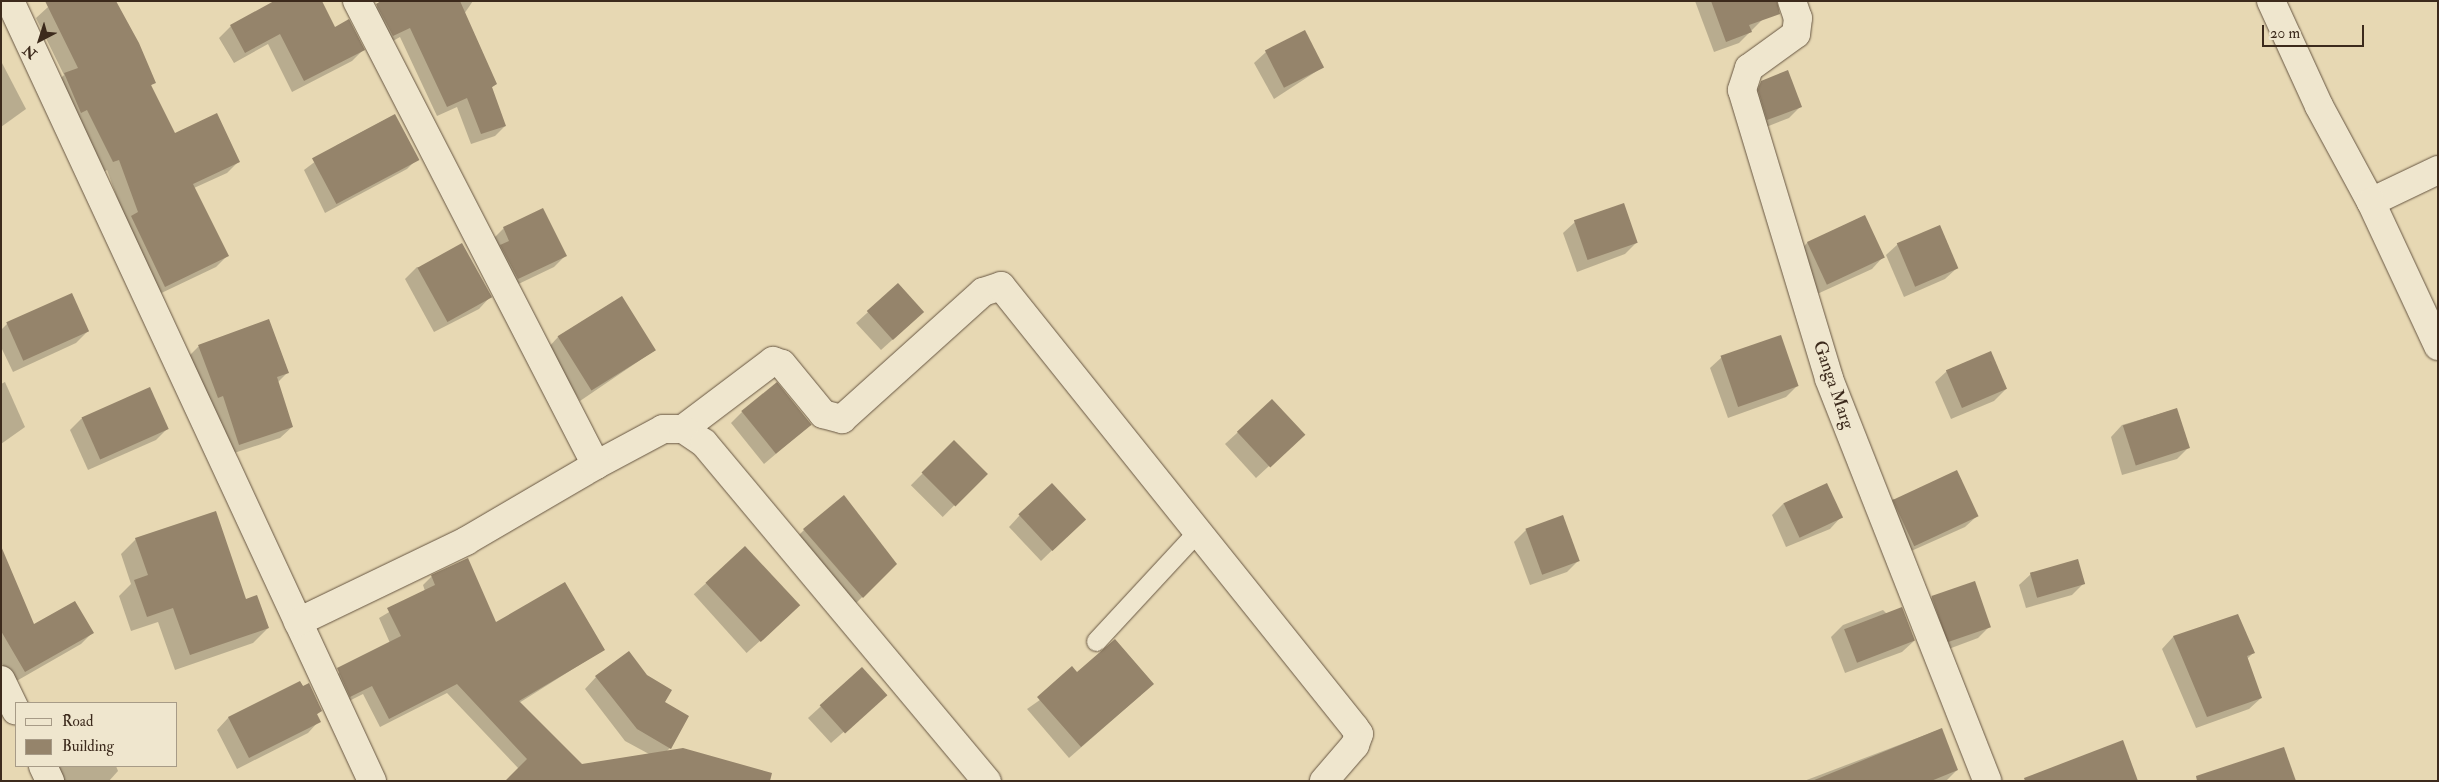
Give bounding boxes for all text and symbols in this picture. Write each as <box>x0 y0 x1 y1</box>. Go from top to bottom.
north arrow <box>15 15 65 65</box>
scale bar <box>2264 15 2366 47</box>
text: 20 m <box>2270 24 2300 43</box>
text: N <box>20 41 40 62</box>
street label: Ganga Marg <box>1808 338 1858 432</box>
legend <box>15 702 178 767</box>
text: Road <box>62 712 93 731</box>
text: Building <box>62 737 114 756</box>

